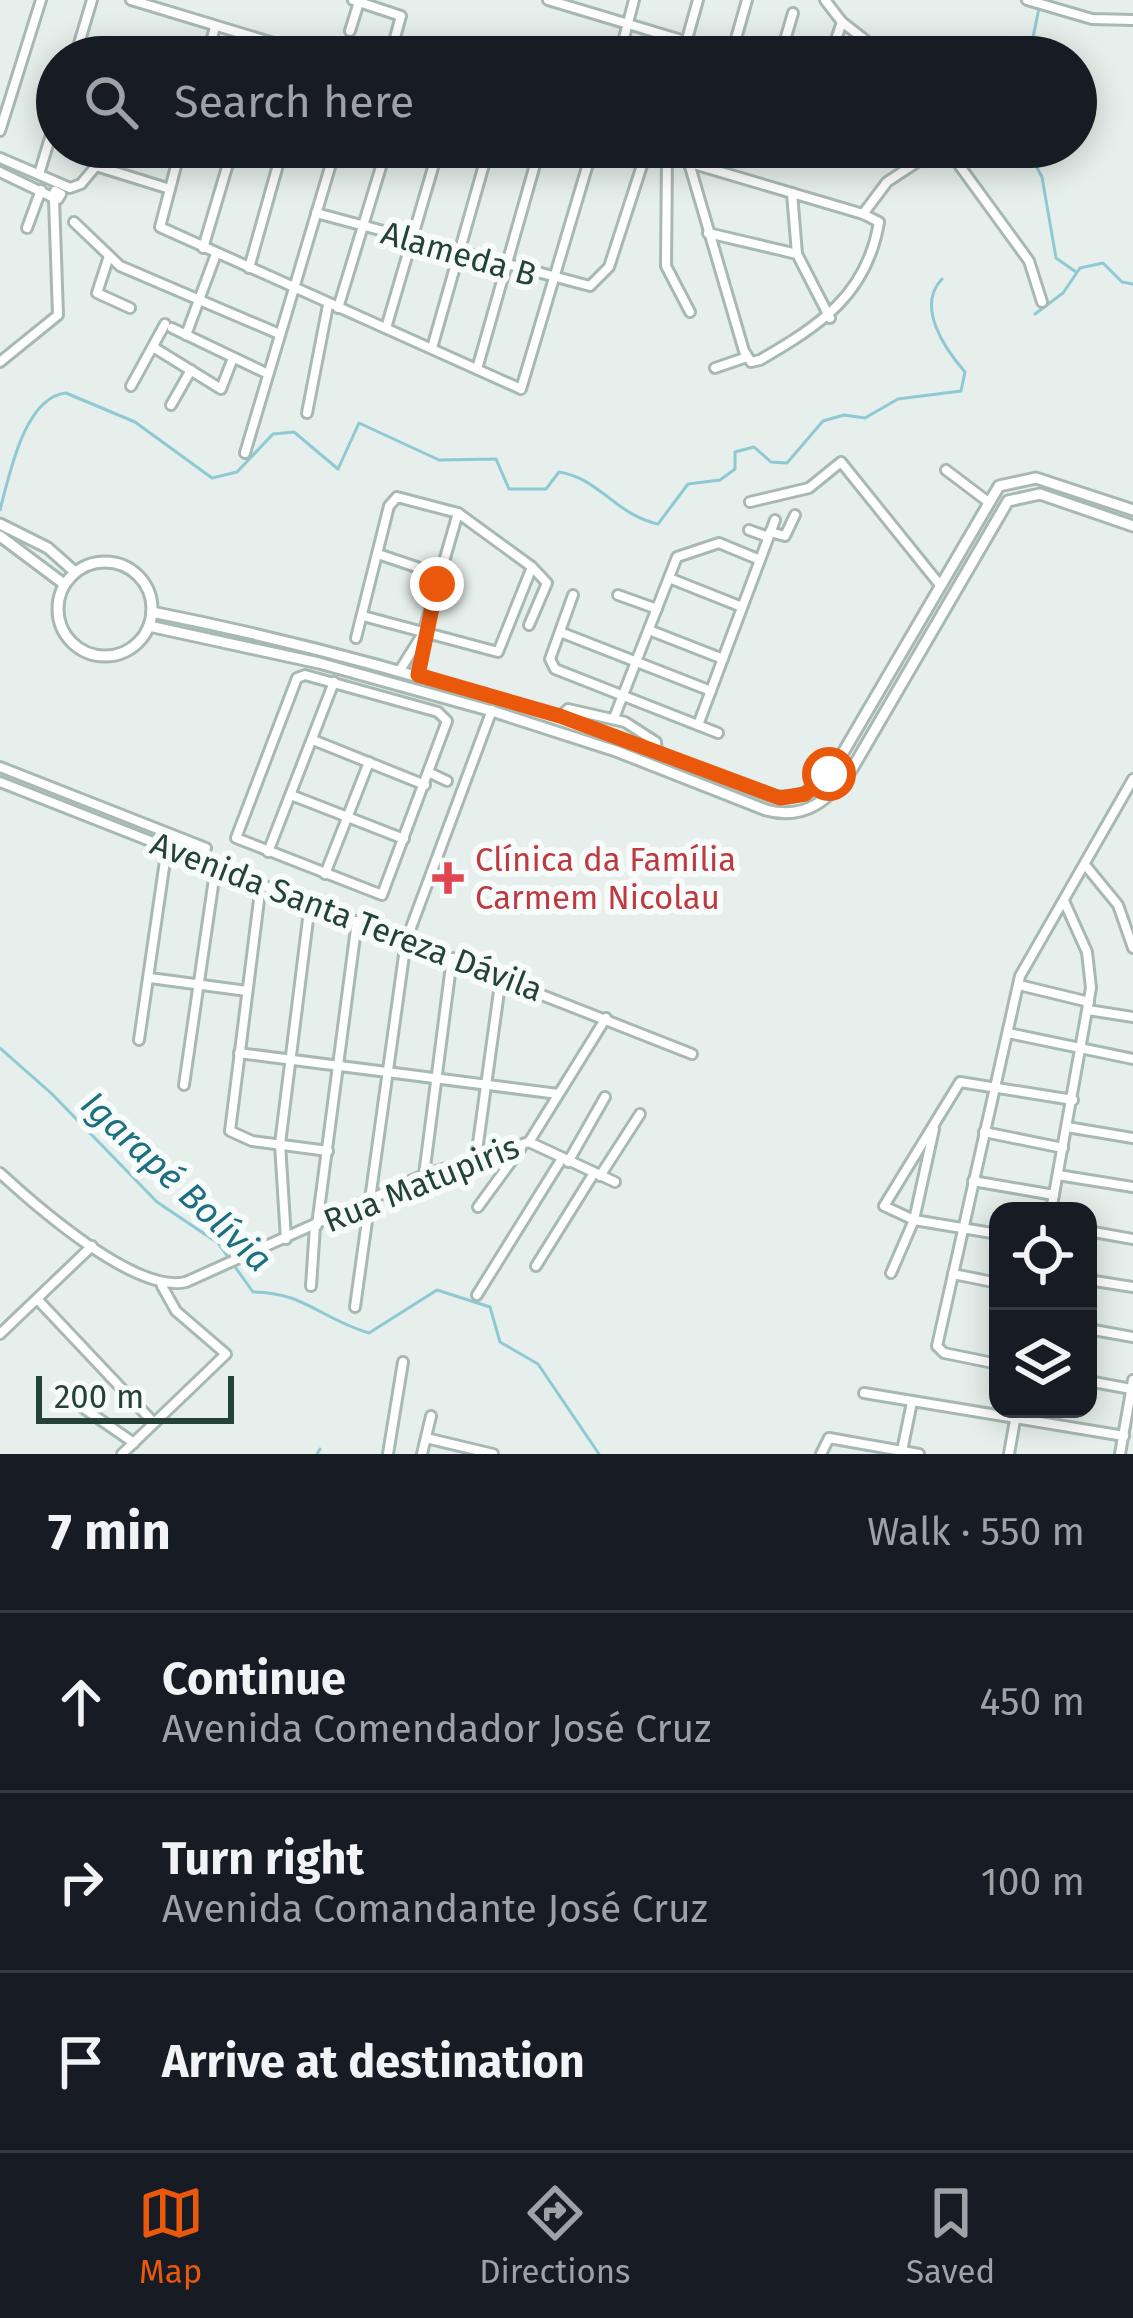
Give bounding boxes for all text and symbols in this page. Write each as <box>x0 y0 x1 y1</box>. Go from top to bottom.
search box <box>36 36 1097 168</box>
icon: search <box>78 69 144 135</box>
text: Search here <box>174 75 414 129</box>
street label: Alameda B <box>377 213 541 295</box>
route end <box>410 557 464 611</box>
route start <box>802 747 856 801</box>
street label: Avenida Santa Tereza Dávila <box>145 824 548 1010</box>
place label: Clínica da Família Carmem Nicolau <box>475 840 736 918</box>
marker: Clínica da Família Carmem Nicolau <box>432 862 464 894</box>
water label: Igarapé Bolívia <box>72 1082 281 1281</box>
street label: Rua Matupiris <box>318 1127 525 1241</box>
map controls <box>989 1202 1097 1418</box>
button: locate <box>989 1202 1097 1310</box>
button: layers <box>989 1310 1097 1418</box>
scale bar <box>36 1370 234 1423</box>
text: 200 m <box>54 1377 144 1417</box>
text: 7 min <box>48 1501 171 1563</box>
text: Walk · 550 m <box>867 1509 1085 1555</box>
text: Continue <box>162 1652 346 1706</box>
icon: ahead <box>48 1669 114 1735</box>
text: 450 m <box>980 1679 1085 1725</box>
text: Avenida Comendador José Cruz <box>162 1706 711 1752</box>
text: Turn right <box>162 1832 364 1886</box>
icon: right <box>48 1849 114 1915</box>
text: 100 m <box>981 1859 1085 1905</box>
text: Avenida Comandante José Cruz <box>162 1886 708 1932</box>
icon: arrive <box>48 2029 114 2095</box>
text: Arrive at destination <box>162 2035 585 2089</box>
tab: Map <box>138 2180 204 2292</box>
tab: Directions <box>479 2180 631 2292</box>
tab: Saved <box>906 2180 995 2292</box>

